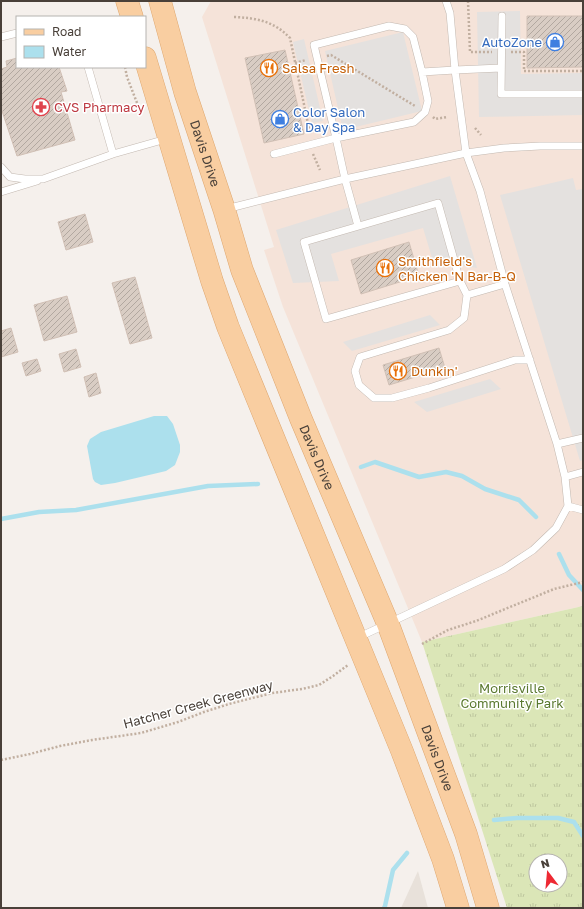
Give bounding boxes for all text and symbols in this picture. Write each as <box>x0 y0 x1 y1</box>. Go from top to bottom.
legend <box>16 16 146 68</box>
text: Road <box>52 24 81 39</box>
shop icon: AutoZone <box>545 32 565 52</box>
place label: AutoZone <box>482 34 542 50</box>
text: Water <box>52 44 86 59</box>
restaurant icon: Salsa Fresh <box>259 58 279 78</box>
place label: Salsa Fresh <box>282 60 354 76</box>
pharmacy icon: CVS Pharmacy <box>31 97 51 117</box>
place label: CVS Pharmacy <box>54 99 145 115</box>
place label: Color Salon & Day Spa <box>293 104 365 135</box>
shop icon: Color Salon & Day Spa <box>270 109 290 129</box>
street label: Davis Drive <box>187 118 224 189</box>
place label: Smithfield's Chicken 'N Bar-B-Q <box>398 253 516 284</box>
restaurant icon: Smithfield's Chicken 'N Bar-B-Q <box>375 258 395 278</box>
restaurant icon: Dunkin' <box>388 361 408 381</box>
place label: Dunkin' <box>411 363 458 379</box>
street label: Davis Drive <box>296 422 338 492</box>
street label: Hatcher Creek Greenway <box>121 676 275 732</box>
park label: Morrisville Community Park <box>460 680 564 711</box>
street label: Davis Drive <box>418 723 457 793</box>
north arrow <box>528 853 568 893</box>
text: N <box>539 856 551 870</box>

